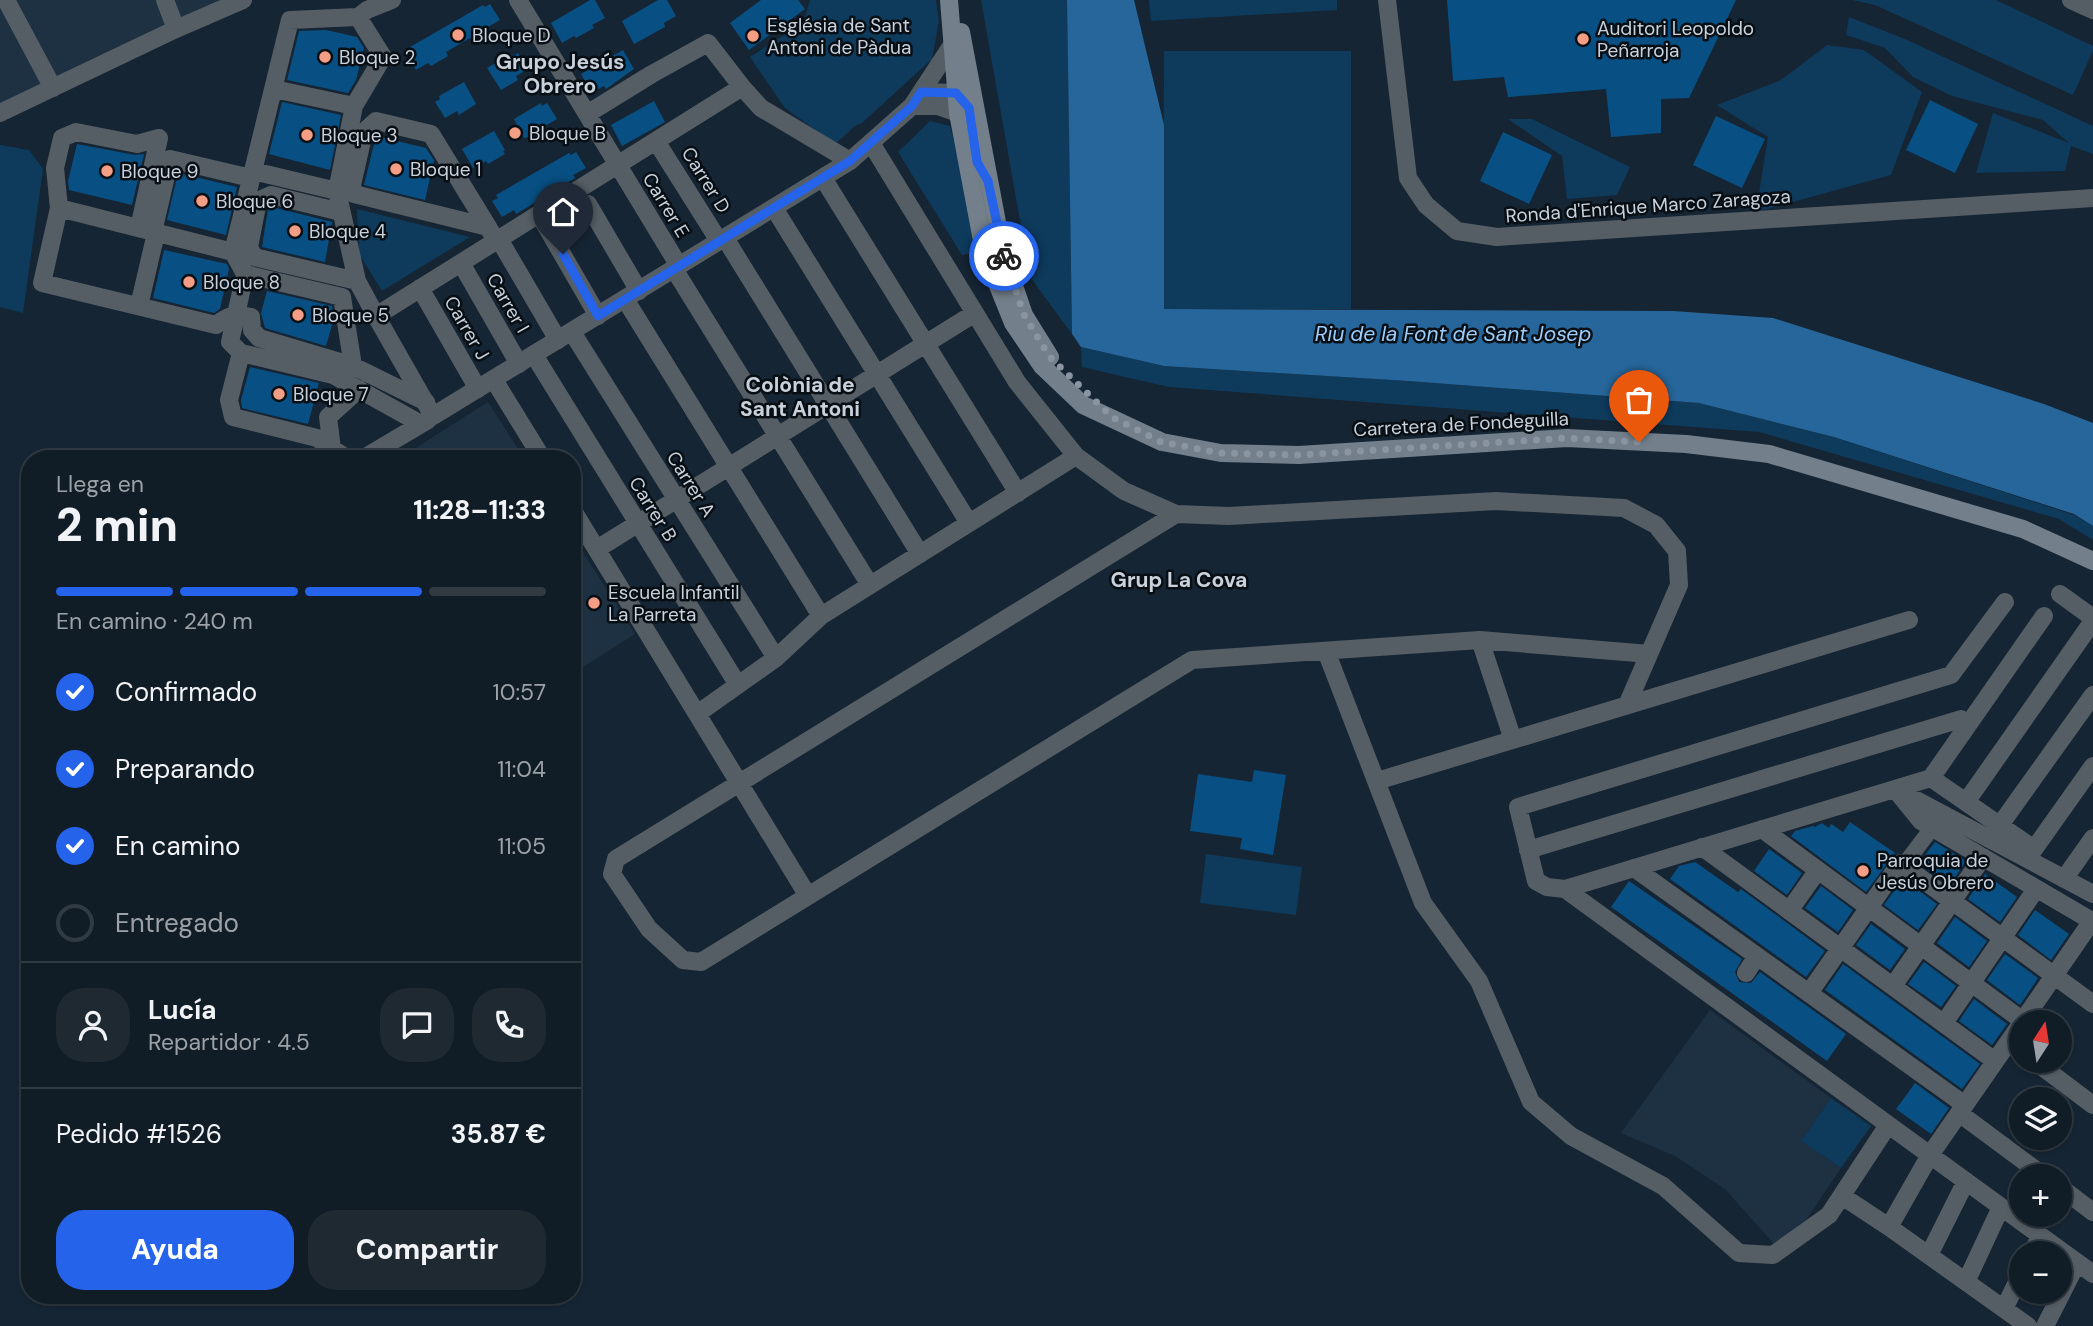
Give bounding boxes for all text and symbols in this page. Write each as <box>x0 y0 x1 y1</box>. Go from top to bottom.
place label: Església de Sant Antoni de Pàdua <box>767 13 911 60</box>
place label: Auditori Leopoldo Peñarroja <box>1597 16 1754 63</box>
place label: Bloque D <box>472 23 551 48</box>
marker: Bloque D <box>450 27 466 43</box>
marker: Església de Sant Antoni de Pàdua <box>745 28 761 44</box>
marker: Auditori Leopoldo Peñarroja <box>1575 31 1591 47</box>
place label: Bloque 2 <box>339 45 416 70</box>
district label: Grupo Jesús Obrero <box>496 48 624 100</box>
marker: Bloque 2 <box>317 49 333 65</box>
place label: Bloque B <box>529 121 606 146</box>
place label: Bloque 3 <box>321 123 398 148</box>
marker: Bloque B <box>507 125 523 141</box>
marker: Bloque 3 <box>299 127 315 143</box>
street label: Carrer D <box>676 142 736 218</box>
place label: Bloque 1 <box>410 157 482 182</box>
place label: Bloque 9 <box>121 159 199 184</box>
marker: Bloque 1 <box>388 161 404 177</box>
marker: Bloque 9 <box>99 163 115 179</box>
street label: Carrer E <box>637 168 695 242</box>
pin <box>533 182 593 254</box>
street label: Ronda d'Enrique Marco Zaragoza <box>1505 184 1791 228</box>
place label: Bloque 6 <box>216 189 294 214</box>
marker: Bloque 6 <box>194 193 210 209</box>
icon: home <box>544 193 582 231</box>
place label: Bloque 4 <box>309 219 386 244</box>
courier <box>969 221 1039 291</box>
marker: Bloque 4 <box>287 223 303 239</box>
icon: bike <box>985 237 1023 275</box>
street label: Carrer I <box>481 269 535 337</box>
place label: Bloque 8 <box>203 270 280 295</box>
marker: Bloque 8 <box>181 274 197 290</box>
street label: Carrer J <box>439 291 495 365</box>
place label: Bloque 5 <box>312 303 389 328</box>
marker: Bloque 5 <box>290 307 306 323</box>
water label: Riu de la Font de Sant Josep <box>1315 320 1591 348</box>
pin <box>1609 370 1669 442</box>
district label: Colònia de Sant Antoni <box>740 371 860 423</box>
icon: bag <box>1620 381 1658 419</box>
place label: Bloque 7 <box>293 382 369 407</box>
marker: Bloque 7 <box>271 386 287 402</box>
street label: Carretera de Fondeguilla <box>1353 406 1569 442</box>
street label: Carrer A <box>661 446 721 522</box>
text: Llega en <box>56 469 144 499</box>
street label: Carrer B <box>623 472 683 546</box>
text: 11:28–11:33 <box>413 493 546 527</box>
text: 2 min <box>56 495 178 555</box>
district label: Grup La Cova <box>1111 566 1247 594</box>
place label: Escuela Infantil La Parreta <box>608 580 739 627</box>
marker: Escuela Infantil La Parreta <box>586 595 602 611</box>
text: En camino · 240 m <box>56 606 253 636</box>
icon: check <box>56 673 94 711</box>
text: Confirmado <box>115 675 257 709</box>
text: 10:57 <box>493 677 546 707</box>
icon: check <box>56 750 94 788</box>
text: Preparando <box>115 752 255 786</box>
text: 11:04 <box>497 754 546 784</box>
icon: check <box>56 827 94 865</box>
text: En camino <box>115 829 240 863</box>
text: 11:05 <box>497 831 546 861</box>
place label: Parroquia de Jesús Obrero <box>1877 848 1994 895</box>
marker: Parroquia de Jesús Obrero <box>1855 863 1871 879</box>
text: Entregado <box>115 906 239 940</box>
button: person <box>56 988 130 1062</box>
button: chat <box>380 988 454 1062</box>
button: phone <box>472 988 546 1062</box>
text: Lucía <box>148 993 216 1027</box>
north arrow <box>2009 1010 2072 1073</box>
map controls <box>2009 1010 2072 1304</box>
text: Repartidor · 4.5 <box>148 1027 310 1057</box>
button: layers <box>2009 1087 2072 1150</box>
text: Pedido #1526 <box>56 1117 222 1151</box>
text: 35.87 € <box>451 1117 546 1151</box>
button: + <box>2009 1164 2072 1227</box>
button: Ayuda <box>56 1210 294 1290</box>
button: Compartir <box>308 1210 546 1290</box>
button: − <box>2009 1241 2072 1304</box>

